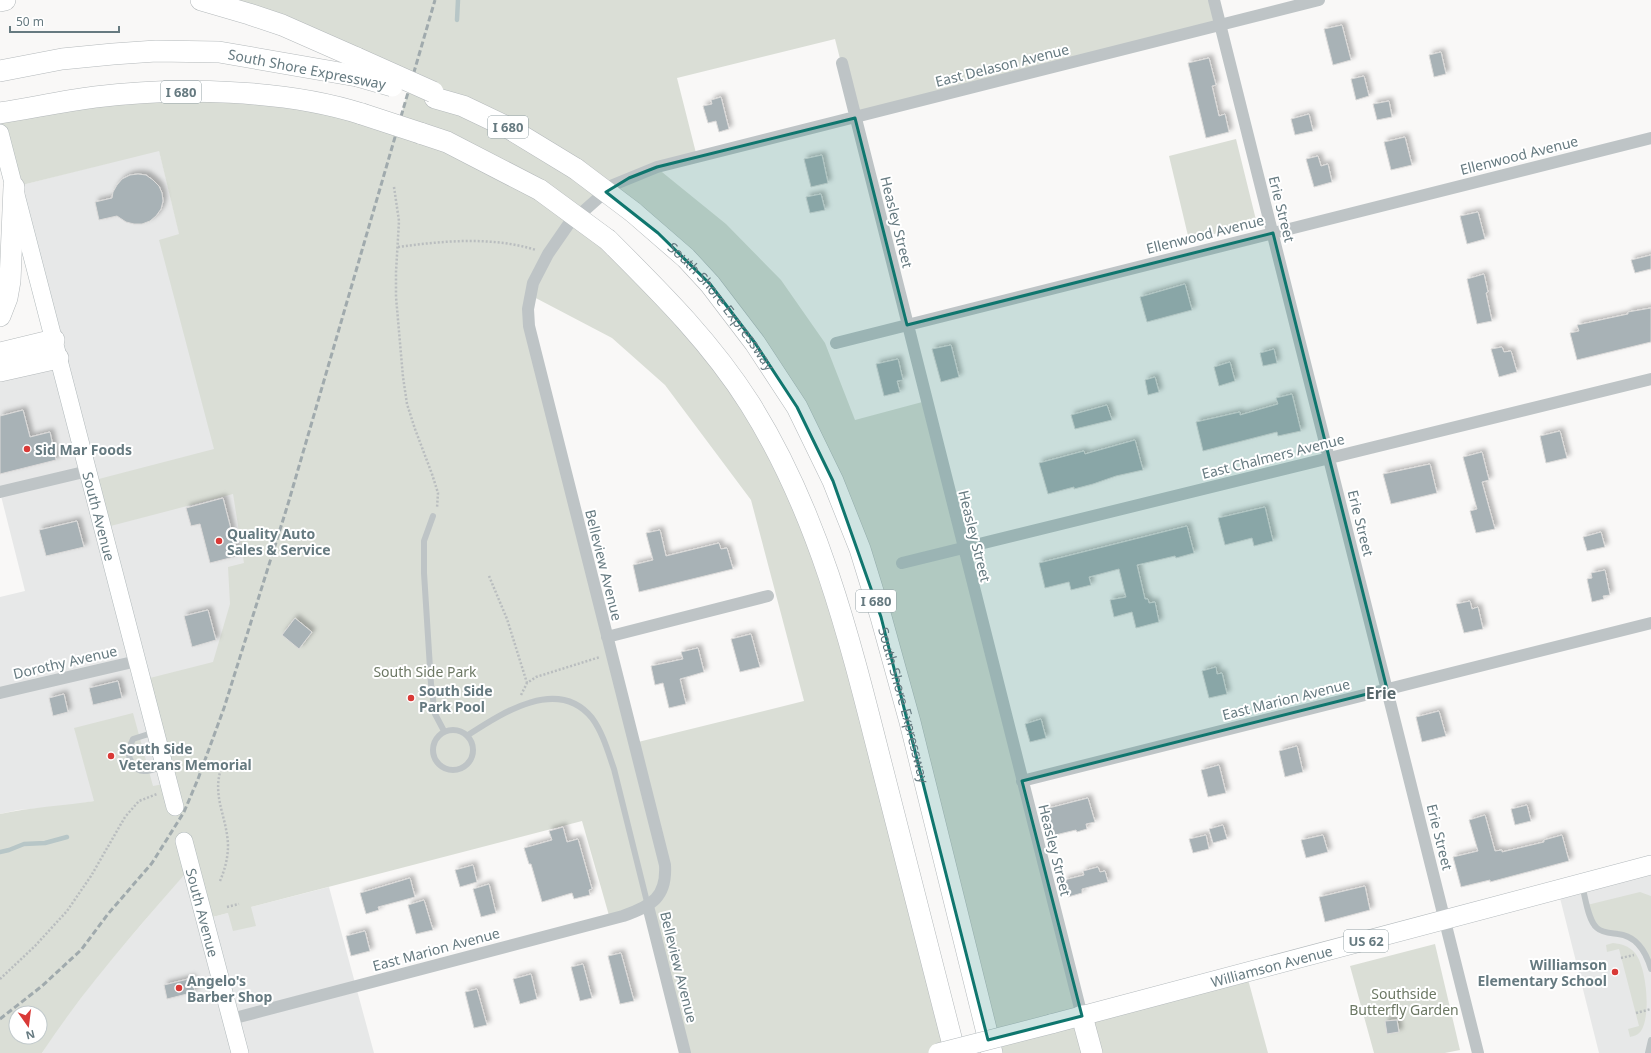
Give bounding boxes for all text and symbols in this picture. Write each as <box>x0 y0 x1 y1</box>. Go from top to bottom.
scale bar <box>10 8 119 34</box>
text: 50 m <box>16 13 44 30</box>
street label: East Delason Avenue <box>933 39 1071 91</box>
street label: South Shore Expressway <box>226 44 388 94</box>
road number: I 680 <box>161 81 201 103</box>
road number: I 680 <box>488 116 528 138</box>
street label: Ellenwood Avenue <box>1458 131 1580 179</box>
street label: Heasley Street <box>876 174 918 270</box>
street label: Erie Street <box>1265 174 1299 244</box>
street label: Ellenwood Avenue <box>1144 210 1266 258</box>
street label: South Shore Expressway <box>664 237 780 375</box>
street label: East Chalmers Avenue <box>1200 429 1346 483</box>
place label: Sid Mar Foods <box>35 440 132 459</box>
marker: Sid Mar Foods <box>22 444 32 454</box>
street label: South Avenue <box>79 470 120 563</box>
street label: Heasley Street <box>954 488 996 584</box>
street label: Erie Street <box>1344 488 1378 558</box>
street label: Belleview Avenue <box>581 507 627 623</box>
place label: Quality Auto Sales & Service <box>227 524 331 559</box>
marker: Quality Auto Sales & Service <box>214 536 224 546</box>
road number: I 680 <box>856 590 896 612</box>
street label: South Shore Expressway <box>875 625 934 786</box>
street label: Dorothy Avenue <box>11 641 119 683</box>
park label: South Side Park <box>373 662 477 681</box>
street label: East Marion Avenue <box>1220 674 1352 724</box>
place label: South Side Park Pool <box>419 681 493 716</box>
district label: Erie <box>1366 682 1396 704</box>
marker: South Side Park Pool <box>406 693 416 703</box>
place label: South Side Veterans Memorial <box>119 739 252 774</box>
marker: South Side Veterans Memorial <box>106 751 116 761</box>
street label: Heasley Street <box>1034 802 1076 898</box>
street label: Erie Street <box>1423 802 1457 872</box>
street label: South Avenue <box>182 866 224 959</box>
street label: Belleview Avenue <box>656 909 702 1025</box>
street label: East Marion Avenue <box>370 923 502 975</box>
road number: US 62 <box>1344 930 1388 952</box>
street label: Williamson Avenue <box>1208 940 1334 991</box>
place label: Williamson Elementary School <box>1477 955 1607 990</box>
marker: Williamson Elementary School <box>1610 967 1620 977</box>
place label: Angelo's Barber Shop <box>187 971 273 1006</box>
marker: Angelo's Barber Shop <box>174 983 184 993</box>
park label: Southside Butterfly Garden <box>1349 984 1459 1019</box>
north arrow <box>8 1005 48 1045</box>
text: N <box>24 1027 37 1044</box>

